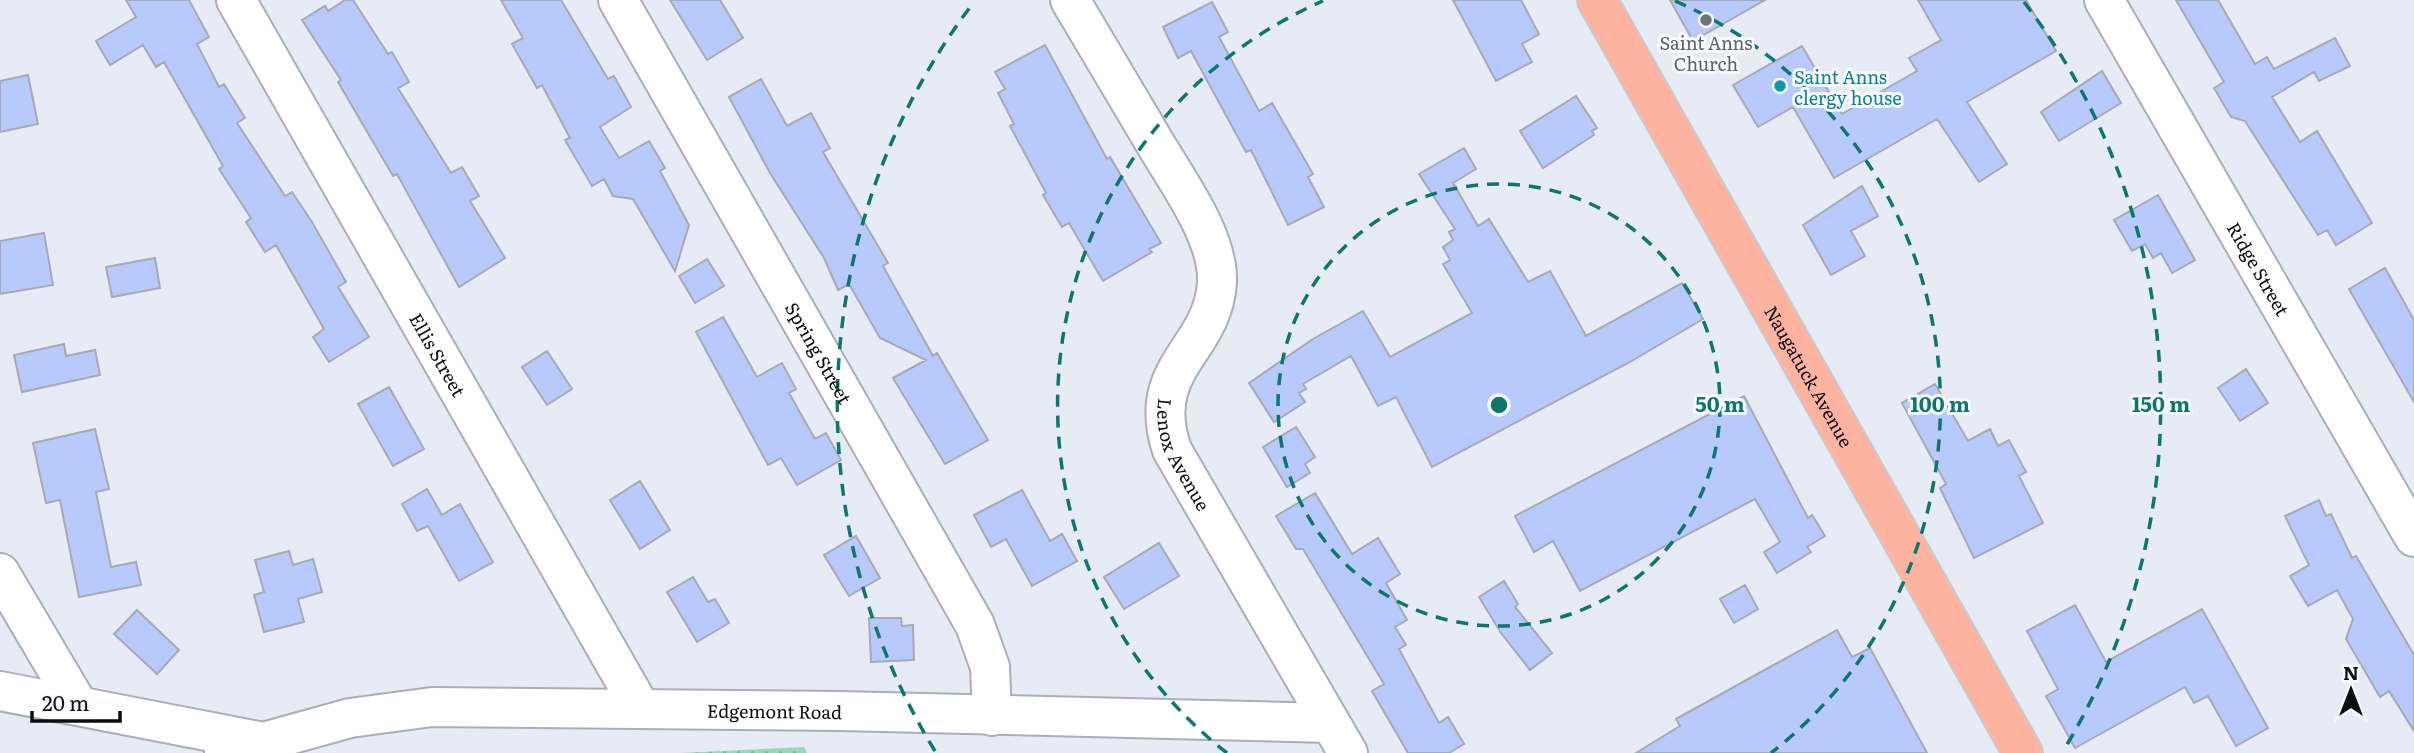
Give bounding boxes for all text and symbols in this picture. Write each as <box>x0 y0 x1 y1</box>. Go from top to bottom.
marker: Saint Anns Church <box>1698 12 1714 28</box>
place label: Saint Anns Church <box>1659 29 1753 77</box>
place label: Saint Anns clergy house <box>1794 63 1902 111</box>
marker: Saint Anns clergy house <box>1772 78 1788 94</box>
street label: Ridge Street <box>2221 217 2297 321</box>
street label: Spring Street <box>780 297 860 409</box>
street label: Naugatuck Avenue <box>1759 300 1861 452</box>
street label: Ellis Street <box>404 307 473 402</box>
text: 50 m <box>1695 387 1745 418</box>
text: 100 m <box>1910 387 1970 418</box>
text: 150 m <box>2132 387 2190 418</box>
centre of rings <box>1487 393 1511 417</box>
street label: Lenox Avenue <box>1152 397 1218 515</box>
north arrow <box>2316 655 2386 725</box>
text: N <box>2343 658 2359 686</box>
scale bar <box>32 680 119 724</box>
text: 20 m <box>42 686 89 717</box>
street label: Edgemont Road <box>707 696 842 725</box>

